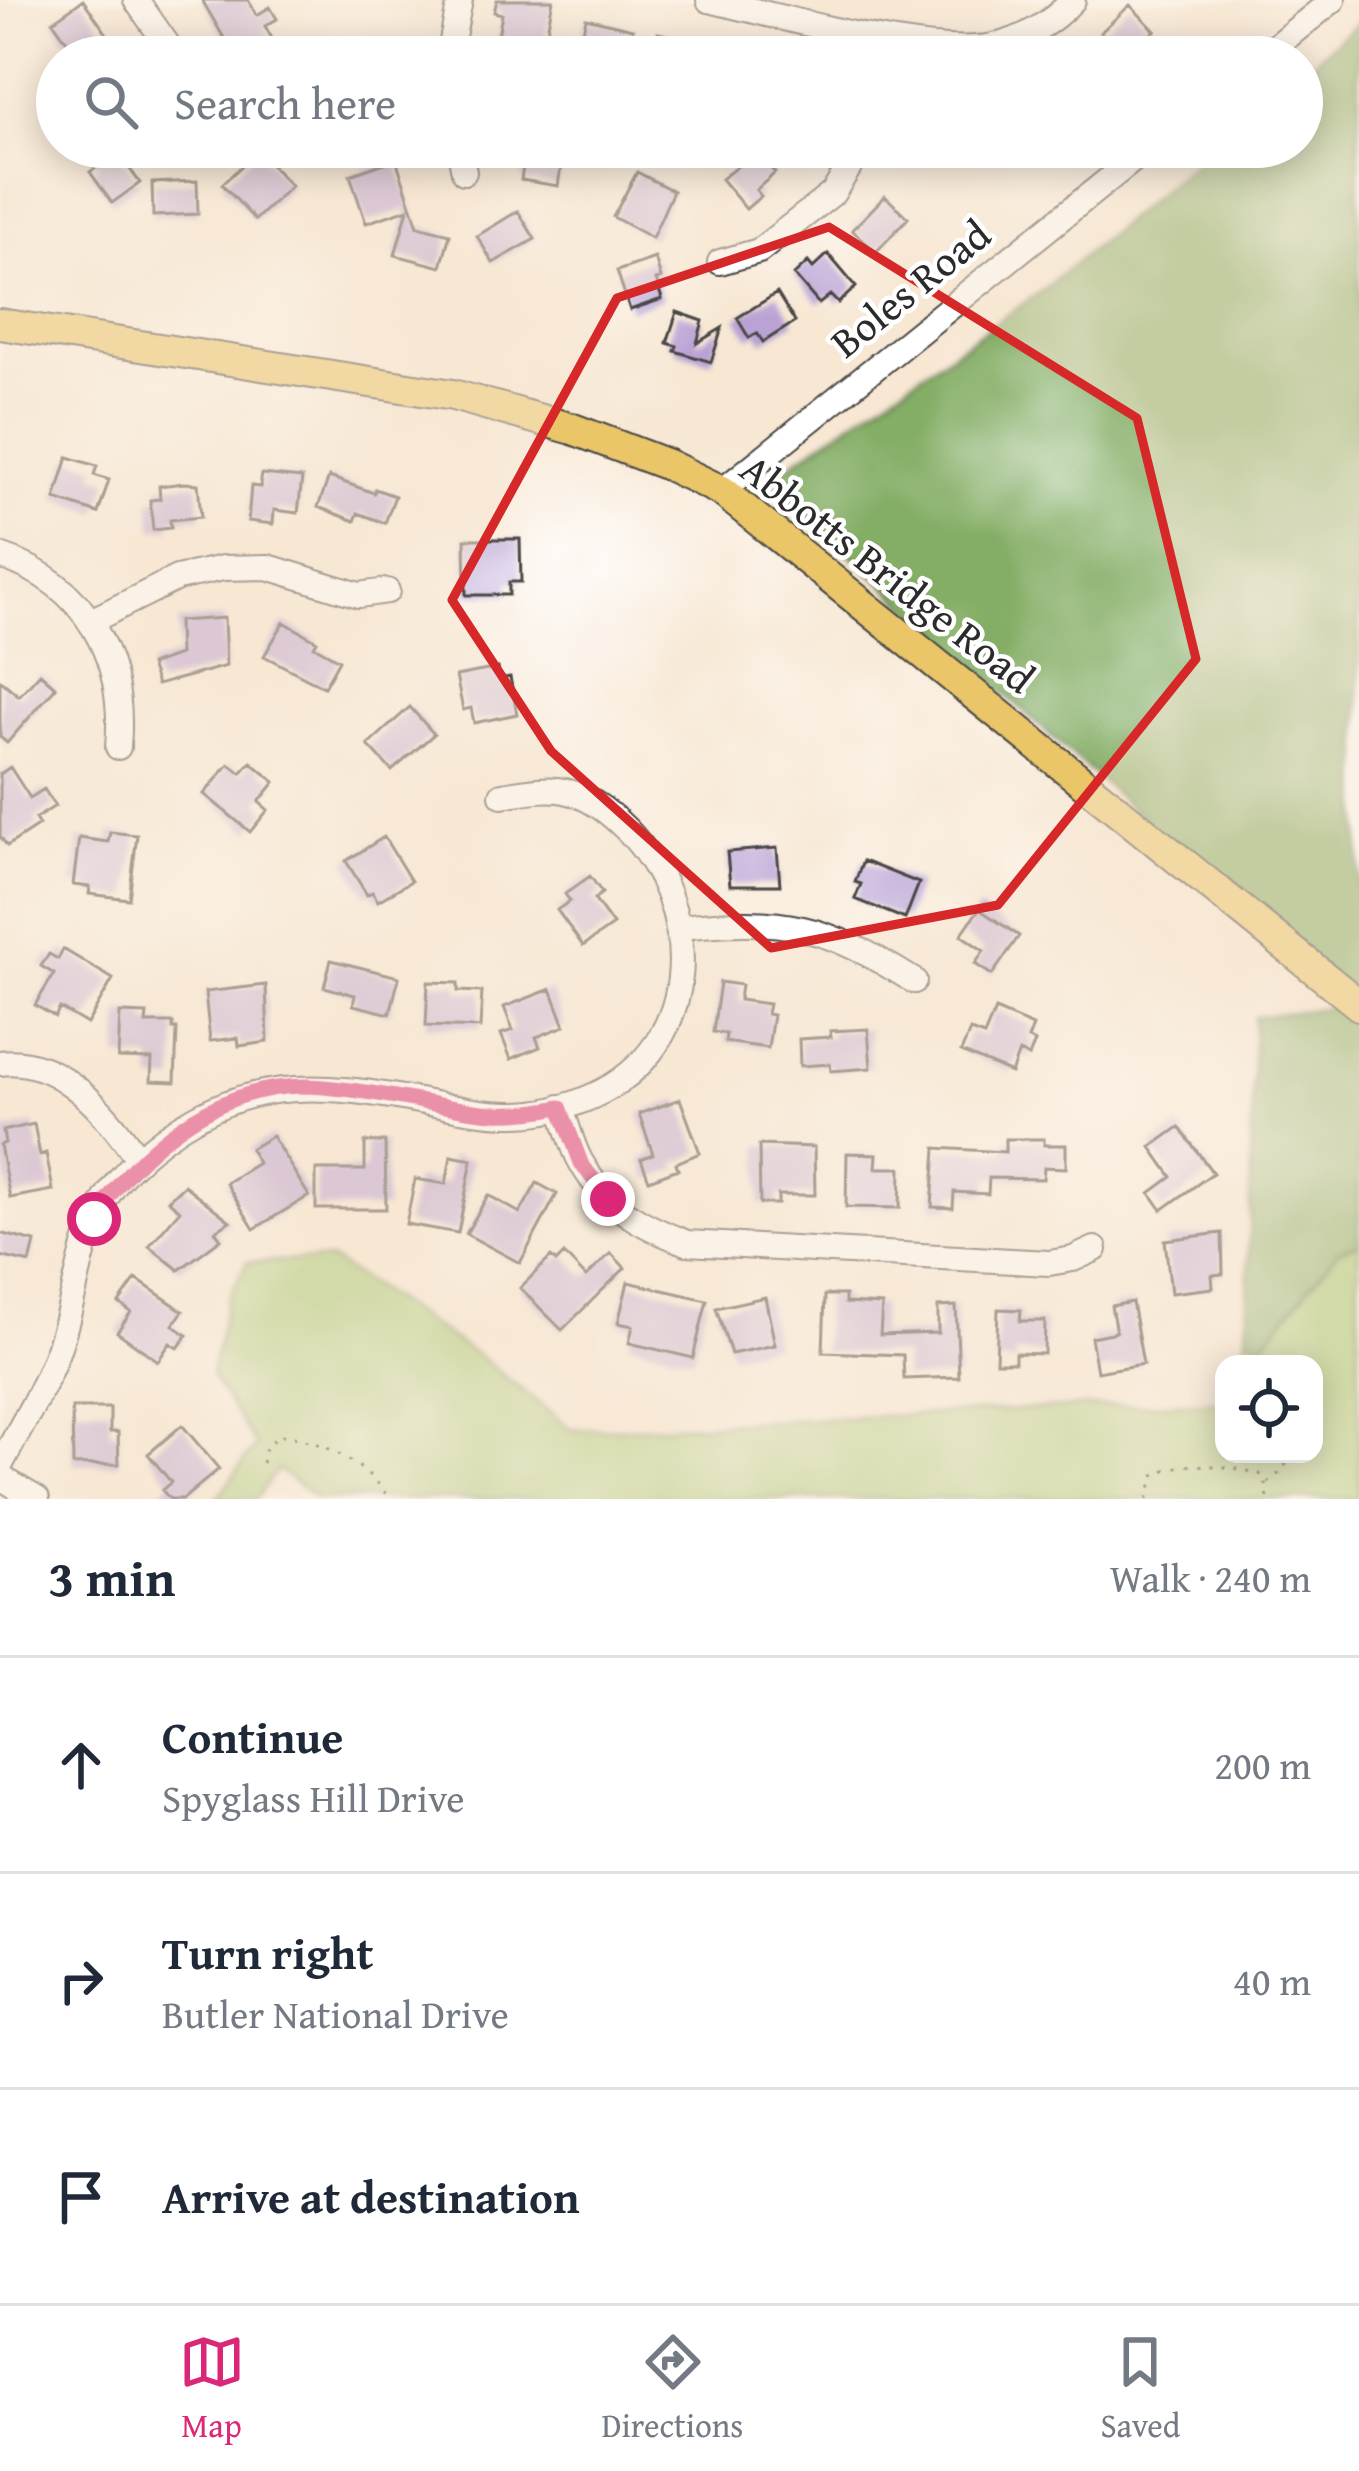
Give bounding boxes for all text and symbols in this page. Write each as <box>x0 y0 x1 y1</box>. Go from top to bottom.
search box <box>36 36 1323 168</box>
icon: search <box>78 69 144 135</box>
text: Search here <box>174 70 396 135</box>
street label: Boles Road <box>816 204 1003 371</box>
street label: Abbotts Bridge Road <box>728 438 1049 708</box>
route end <box>581 1172 635 1226</box>
route start <box>67 1192 121 1246</box>
map controls <box>1215 1355 1323 1463</box>
button: locate <box>1215 1355 1323 1463</box>
text: 3 min <box>48 1540 175 1615</box>
text: Walk · 240 m <box>1110 1549 1311 1606</box>
text: Continue <box>162 1704 343 1769</box>
icon: ahead <box>48 1732 114 1798</box>
text: 200 m <box>1214 1736 1311 1793</box>
text: Spyglass Hill Drive <box>162 1769 465 1826</box>
text: Turn right <box>162 1920 374 1985</box>
icon: right <box>48 1948 114 2014</box>
text: 40 m <box>1233 1952 1311 2009</box>
text: Butler National Drive <box>162 1985 509 2042</box>
icon: arrive <box>48 2164 114 2230</box>
text: Arrive at destination <box>162 2164 580 2229</box>
tab: Map <box>179 2329 245 2449</box>
tab: Directions <box>602 2329 743 2449</box>
tab: Saved <box>1101 2329 1180 2449</box>

